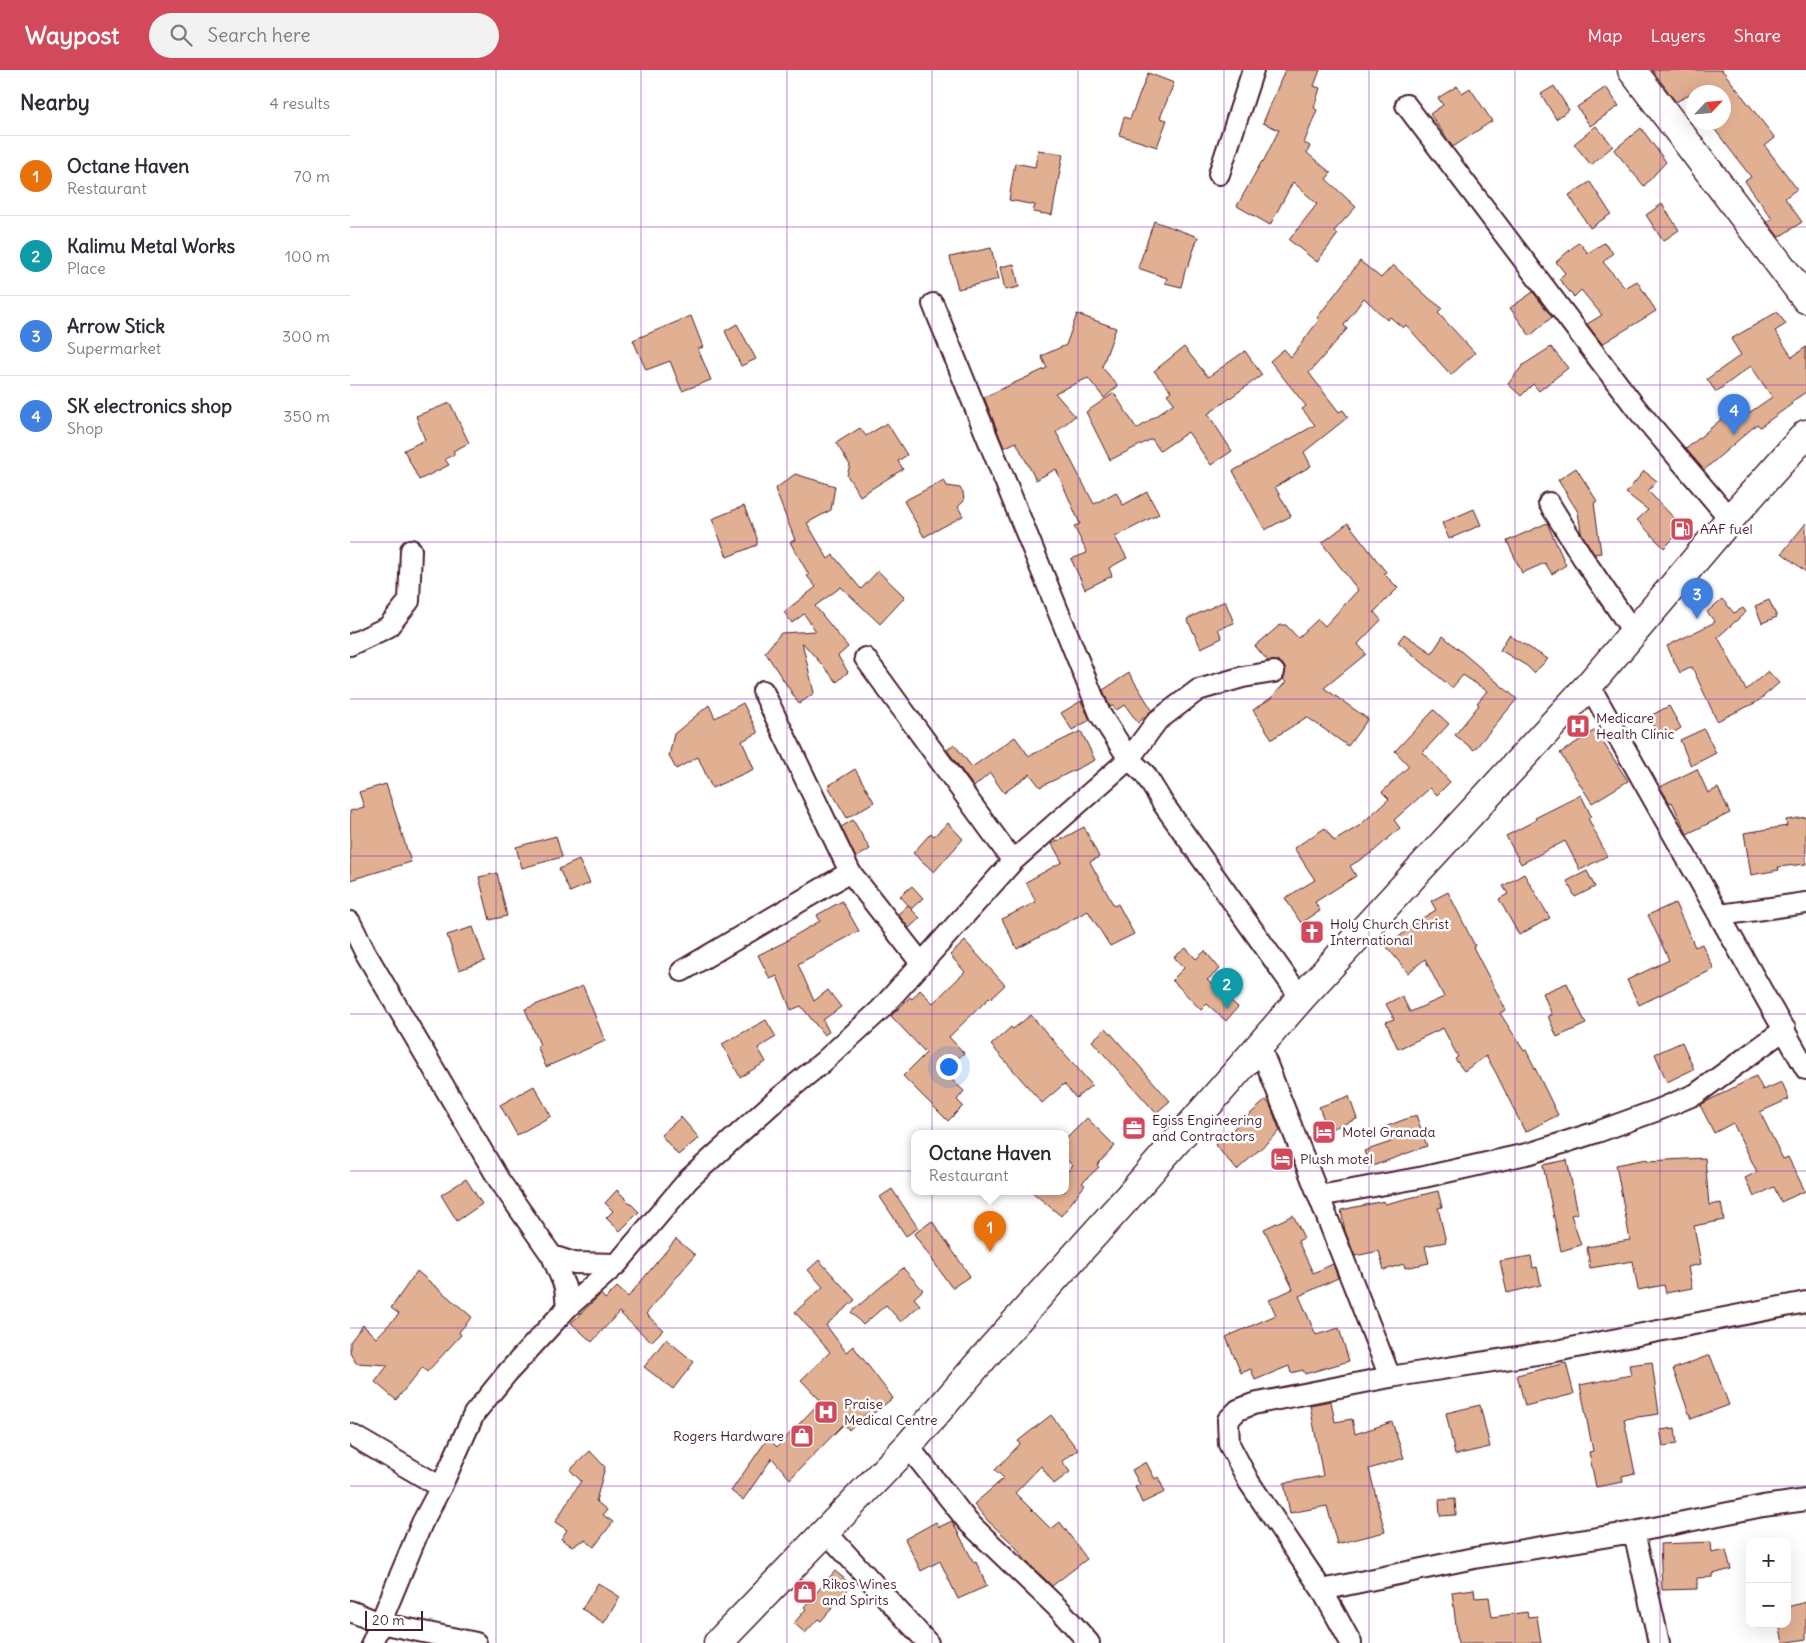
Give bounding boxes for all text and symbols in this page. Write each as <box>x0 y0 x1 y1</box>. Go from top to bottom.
search box <box>149 13 499 58</box>
text: Waypost <box>25 20 119 50</box>
icon: search <box>167 21 195 49</box>
text: Search here <box>207 23 310 47</box>
text: Map <box>1587 24 1622 47</box>
text: Layers <box>1650 24 1706 47</box>
text: Share <box>1734 24 1781 47</box>
north arrow <box>1686 85 1731 130</box>
text: Nearby <box>20 89 90 116</box>
text: 4 results <box>269 93 330 113</box>
text: Octane Haven <box>67 154 189 178</box>
text: 1 <box>33 166 39 186</box>
text: 70 m <box>294 166 330 186</box>
text: Restaurant <box>67 178 147 198</box>
text: Kalimu Metal Works <box>67 234 235 258</box>
text: 2 <box>32 246 40 266</box>
text: 100 m <box>285 246 330 266</box>
text: Place <box>67 258 106 278</box>
text: Arrow Stick <box>67 314 165 338</box>
text: 3 <box>31 326 41 346</box>
text: 300 m <box>282 326 330 346</box>
text: Supermarket <box>67 338 161 358</box>
text: SK electronics shop <box>67 394 232 418</box>
pin: 4 <box>1718 394 1750 435</box>
text: 4 <box>31 406 41 426</box>
text: 350 m <box>283 406 330 426</box>
text: Shop <box>67 418 103 438</box>
fuel station icon: AAF fuel <box>1669 516 1695 542</box>
place label: AAF fuel <box>1700 520 1753 538</box>
pin: 3 <box>1681 578 1713 619</box>
place label: Medicare Health Clinic <box>1596 709 1675 743</box>
hospital icon: Medicare Health Clinic <box>1565 713 1591 739</box>
place label: Holy Church Christ International <box>1330 915 1449 949</box>
church icon: Holy Church Christ International <box>1299 919 1325 945</box>
pin: 2 <box>1211 968 1243 1009</box>
your location <box>936 1054 962 1080</box>
place label: Egiss Engineering and Contractors <box>1152 1111 1262 1145</box>
office icon: Egiss Engineering and Contractors <box>1121 1115 1147 1141</box>
hotel icon: Motel Granada <box>1311 1119 1337 1145</box>
place label: Motel Granada <box>1342 1123 1436 1141</box>
popup <box>911 1130 1069 1195</box>
text: Octane Haven <box>929 1141 1051 1165</box>
hotel icon: Plush motel <box>1269 1146 1295 1172</box>
place label: Plush motel <box>1300 1150 1373 1168</box>
text: Restaurant <box>929 1165 1008 1185</box>
pin: 1 <box>974 1211 1006 1252</box>
place label: Praise Medical Centre <box>844 1395 938 1429</box>
hospital icon: Praise Medical Centre <box>813 1399 839 1425</box>
shop icon: Rogers Hardware <box>789 1423 815 1449</box>
place label: Rogers Hardware <box>673 1427 784 1445</box>
map controls <box>1746 1538 1791 1628</box>
button: + <box>1746 1538 1791 1583</box>
place label: Rikos Wines and Spirits <box>822 1575 897 1609</box>
shop icon: Rikos Wines and Spirits <box>792 1579 818 1605</box>
button: − <box>1746 1583 1791 1628</box>
scale bar <box>365 1608 422 1631</box>
text: 20 m <box>372 1611 405 1629</box>

